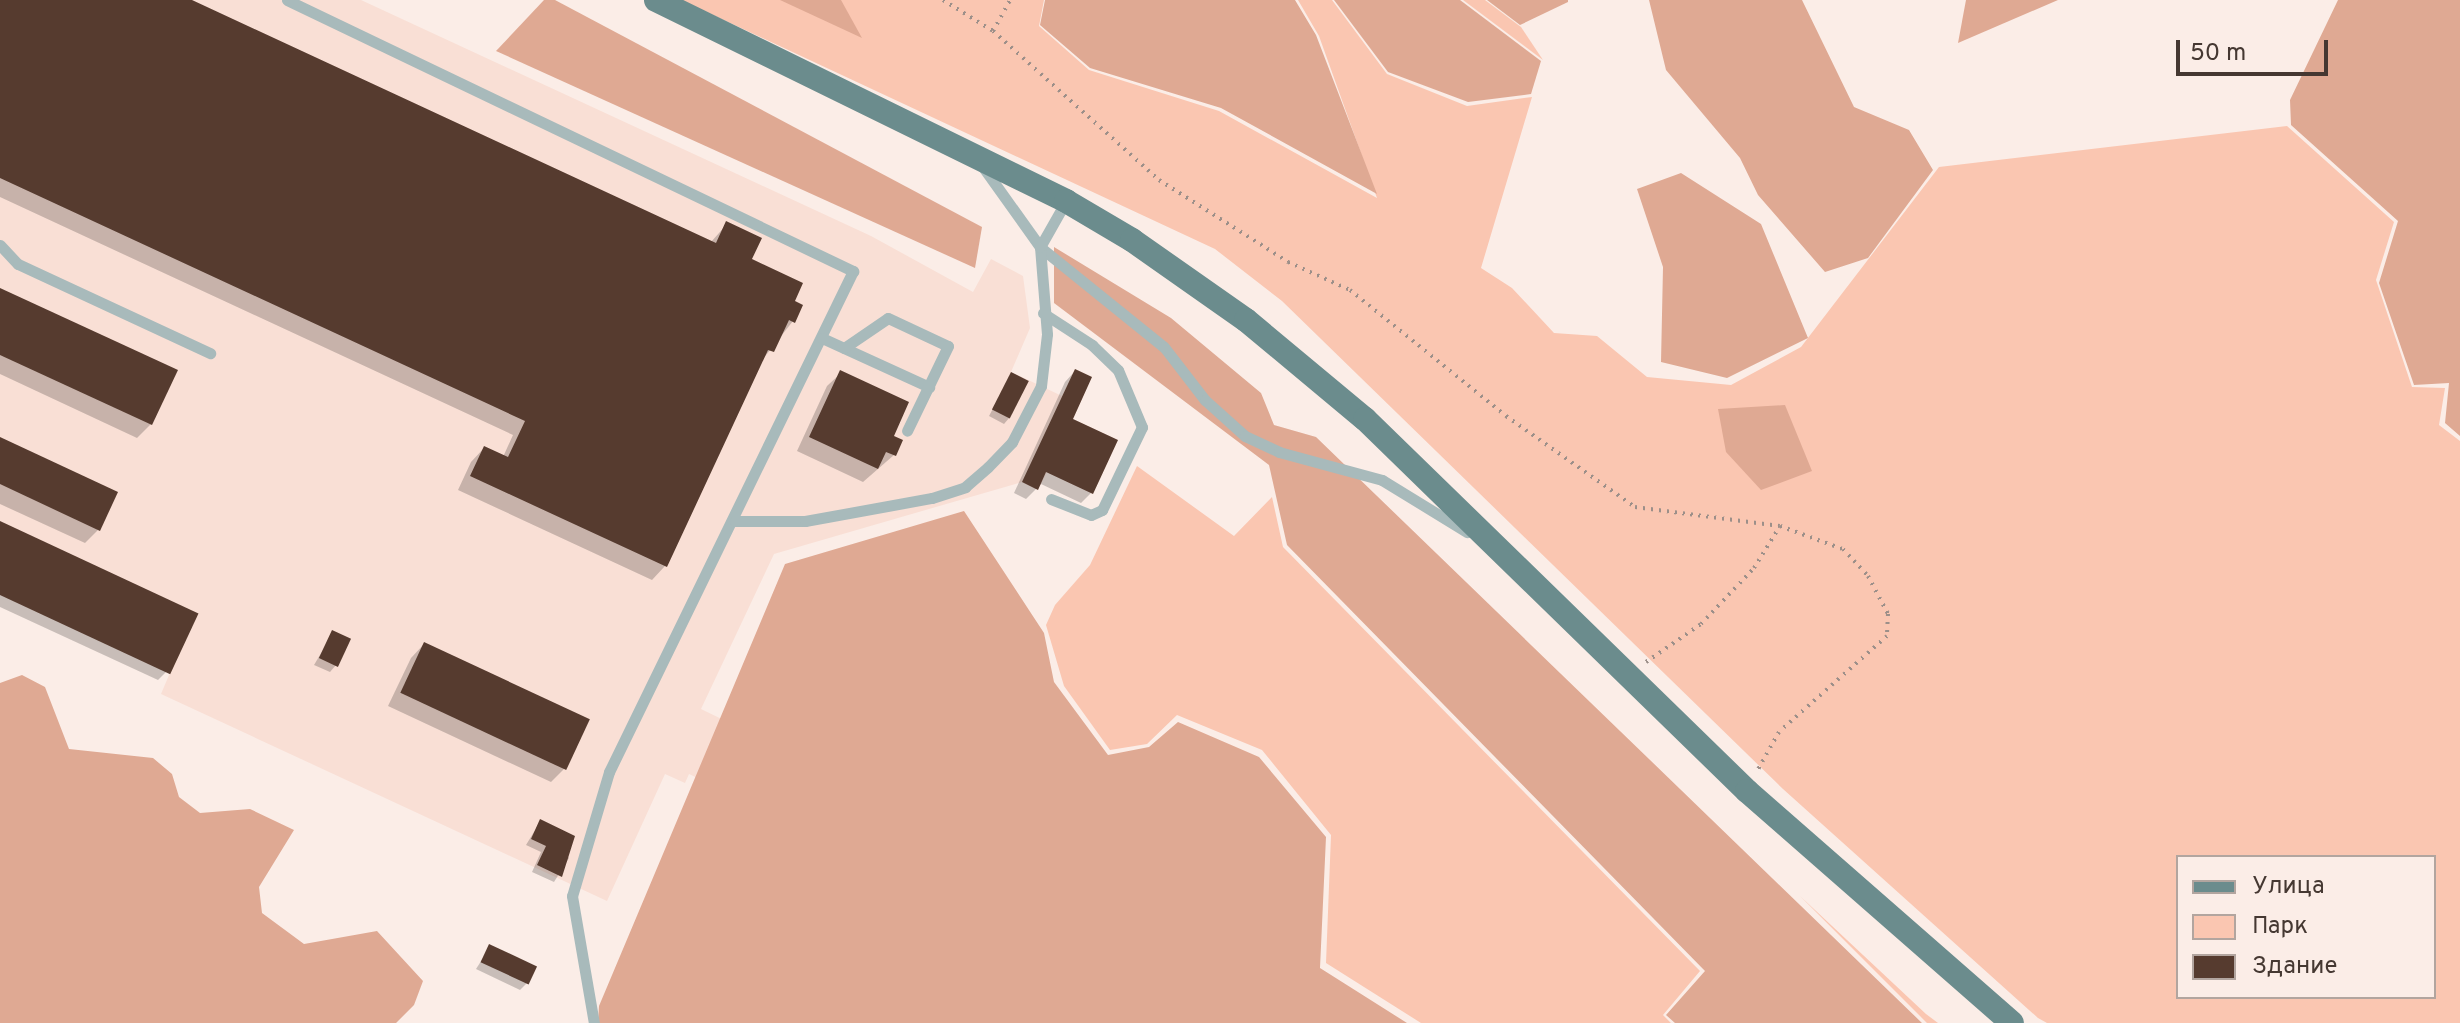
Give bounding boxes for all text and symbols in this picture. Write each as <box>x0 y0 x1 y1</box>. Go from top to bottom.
scale bar <box>2180 24 2332 74</box>
text: 50 m <box>2190 39 2246 69</box>
legend <box>2176 855 2436 999</box>
text: Улица <box>2252 872 2325 902</box>
text: Парк <box>2252 912 2308 942</box>
text: Здание <box>2252 952 2338 982</box>

